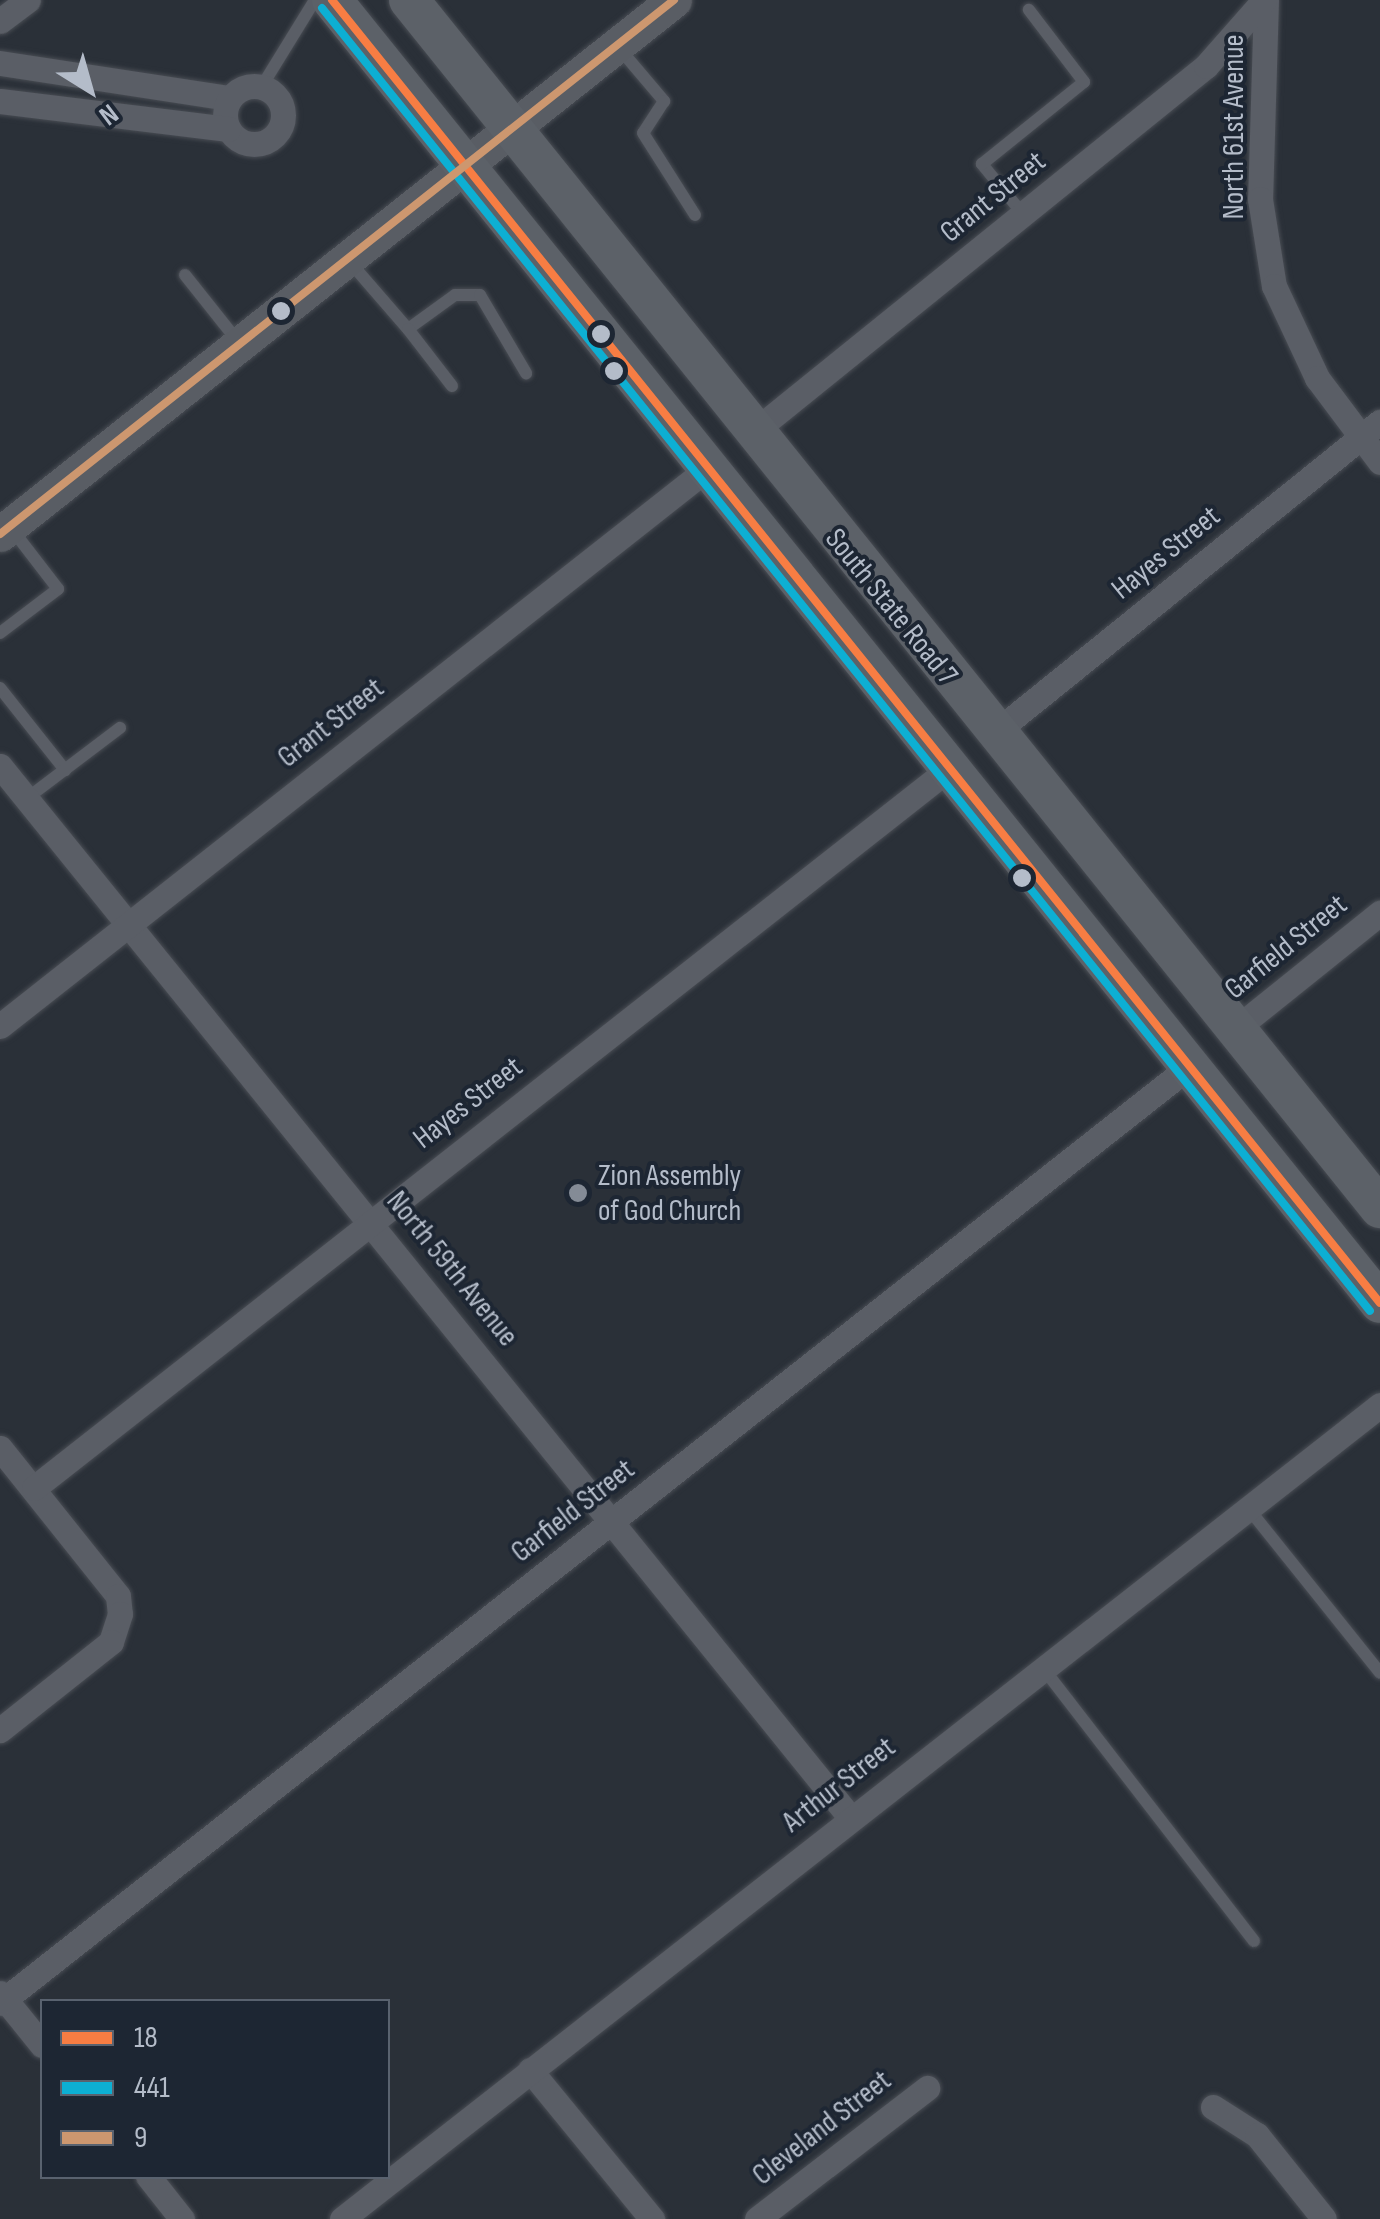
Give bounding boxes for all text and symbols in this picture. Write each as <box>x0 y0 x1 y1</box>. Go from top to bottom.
street label: North 61st Avenue <box>1216 34 1252 220</box>
north arrow <box>40 40 140 140</box>
text: N <box>92 97 124 132</box>
street label: Grant Street <box>933 144 1053 250</box>
unlabelled marker <box>271 301 291 321</box>
unlabelled marker <box>591 324 611 344</box>
unlabelled marker <box>604 361 624 381</box>
street label: Hayes Street <box>1105 498 1227 608</box>
street label: South State Road 7 <box>817 522 965 692</box>
street label: Grant Street <box>271 670 391 776</box>
unlabelled marker <box>1012 868 1032 888</box>
street label: Garfield Street <box>1218 887 1354 1007</box>
street label: Hayes Street <box>406 1049 530 1157</box>
place label: Zion Assembly of God Church <box>598 1158 741 1228</box>
marker: Zion Assembly of God Church <box>567 1182 589 1204</box>
street label: North 59th Avenue <box>379 1184 525 1354</box>
street label: Garfield Street <box>504 1452 642 1570</box>
street label: Arthur Street <box>775 1730 903 1840</box>
legend <box>40 1999 390 2179</box>
text: 18 <box>134 2020 158 2056</box>
street label: Cleveland Street <box>746 2063 898 2193</box>
text: 441 <box>134 2070 170 2106</box>
text: 9 <box>134 2120 147 2156</box>

